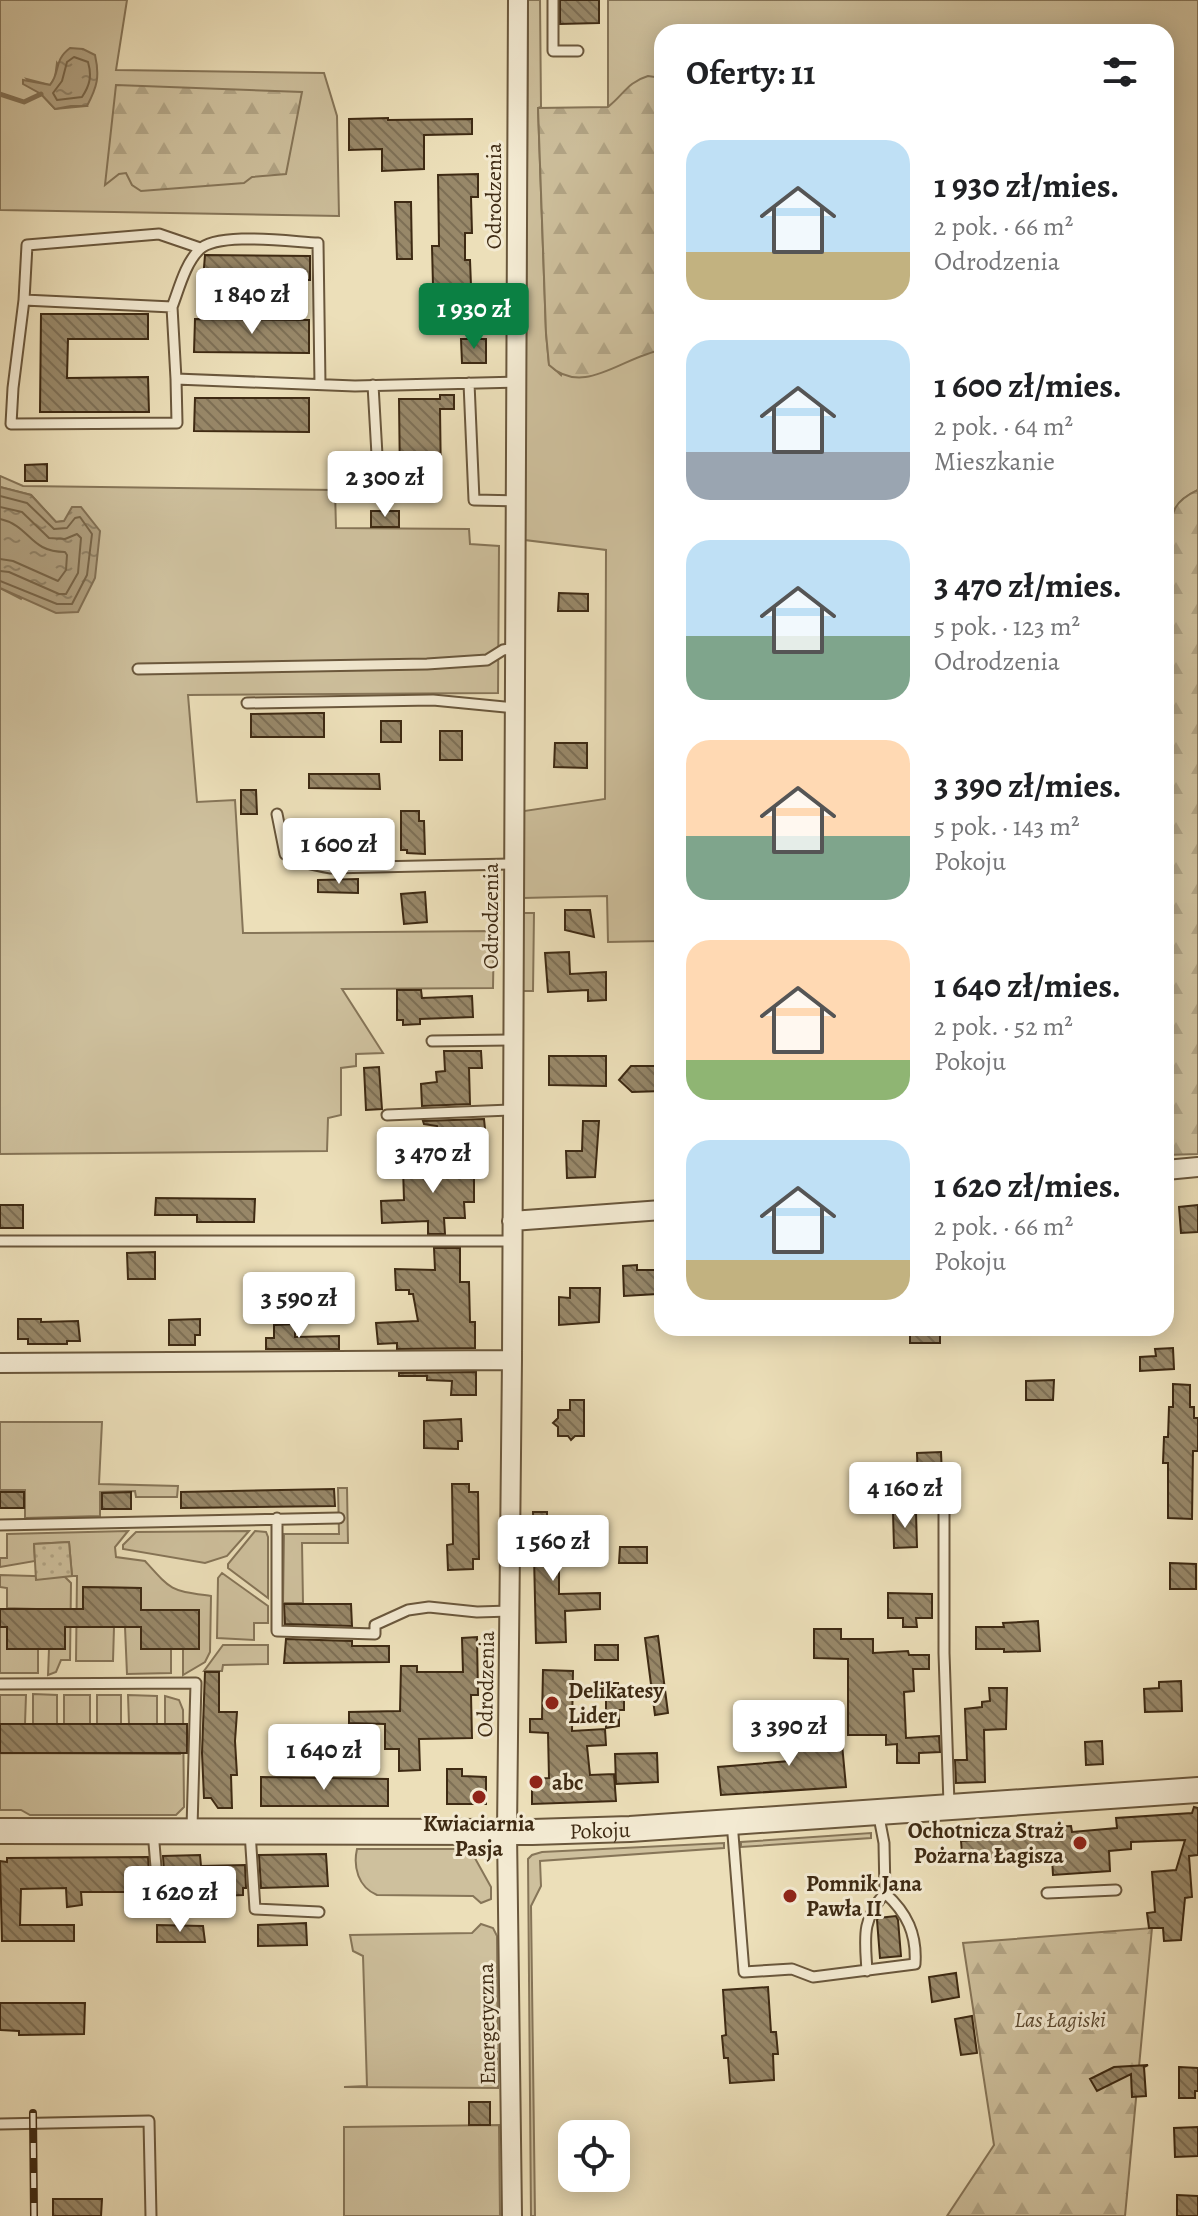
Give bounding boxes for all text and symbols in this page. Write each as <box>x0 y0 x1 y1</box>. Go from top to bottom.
text: Oferty: 11 <box>686 49 815 96</box>
icon: filters <box>1098 50 1142 94</box>
street label: Odrodzenia <box>479 142 509 249</box>
text: 1 930 zł/mies. <box>934 162 1119 209</box>
icon: home <box>750 172 846 268</box>
text: 2 pok. · 66 m² <box>934 209 1073 244</box>
text: Odrodzenia <box>934 244 1060 279</box>
pin: 1 840 zł <box>169 268 335 336</box>
text: 1 840 zł <box>214 276 290 311</box>
pin: 1 930 zł <box>391 283 557 351</box>
text: 1 930 zł <box>437 291 511 326</box>
text: 1 600 zł/mies. <box>934 362 1122 409</box>
icon: home <box>750 372 846 468</box>
text: 2 pok. · 64 m² <box>934 409 1073 444</box>
text: Mieszkanie <box>934 444 1055 479</box>
pin: 2 300 zł <box>302 451 468 519</box>
text: 2 300 zł <box>346 459 424 494</box>
text: 3 470 zł/mies. <box>934 562 1122 609</box>
icon: home <box>750 572 846 668</box>
text: 5 pok. · 123 m² <box>934 609 1080 644</box>
text: Odrodzenia <box>934 644 1060 679</box>
text: 3 390 zł/mies. <box>934 762 1122 809</box>
icon: home <box>750 772 846 868</box>
text: 5 pok. · 143 m² <box>934 809 1080 844</box>
pin: 1 600 zł <box>256 818 422 886</box>
text: 1 600 zł <box>301 826 377 861</box>
text: Pokoju <box>934 844 1006 879</box>
street label: Odrodzenia <box>476 862 506 969</box>
text: 1 640 zł/mies. <box>934 962 1121 1009</box>
icon: home <box>750 972 846 1068</box>
text: 2 pok. · 52 m² <box>934 1009 1073 1044</box>
text: Pokoju <box>934 1044 1006 1079</box>
pin: 3 470 zł <box>350 1127 516 1195</box>
text: 3 470 zł <box>395 1135 471 1170</box>
text: 1 620 zł/mies. <box>934 1162 1121 1209</box>
icon: home <box>750 1172 846 1268</box>
text: 2 pok. · 66 m² <box>934 1209 1073 1244</box>
text: Pokoju <box>934 1244 1006 1279</box>
pin: 3 590 zł <box>216 1272 382 1340</box>
text: 3 590 zł <box>261 1280 337 1315</box>
pin: 4 160 zł <box>822 1462 988 1530</box>
text: 4 160 zł <box>867 1470 943 1505</box>
pin: 1 560 zł <box>470 1515 636 1583</box>
text: 1 560 zł <box>516 1523 590 1558</box>
street label: Odrodzenia <box>470 1630 502 1738</box>
place label: Delikatesy Lider <box>568 1676 665 1731</box>
marker: Delikatesy Lider <box>543 1694 561 1712</box>
pin: 3 390 zł <box>706 1700 872 1768</box>
text: 3 390 zł <box>751 1708 827 1743</box>
pin: 1 640 zł <box>241 1724 407 1792</box>
text: 1 640 zł <box>286 1732 362 1767</box>
place label: abc <box>552 1768 583 1798</box>
marker: abc <box>527 1773 545 1791</box>
marker: Kwiaciarnia Pasja <box>470 1788 488 1806</box>
place label: Kwiaciarnia Pasja <box>423 1809 535 1864</box>
street label: Pokoju <box>569 1815 631 1847</box>
place label: Ochotnicza Straż Pożarna Łagisza <box>908 1816 1064 1871</box>
marker: Ochotnicza Straż Pożarna Łagisza <box>1071 1834 1089 1852</box>
pin: 1 620 zł <box>97 1866 263 1934</box>
place label: Pomnik Jana Pawła II <box>806 1869 923 1924</box>
text: 1 620 zł <box>142 1874 218 1909</box>
marker: Pomnik Jana Pawła II <box>781 1887 799 1905</box>
street label: Energetyczna <box>471 1962 503 2085</box>
park label: Las Łagiski <box>1014 2005 1106 2035</box>
map controls <box>558 2120 630 2192</box>
button: locate <box>558 2120 630 2192</box>

